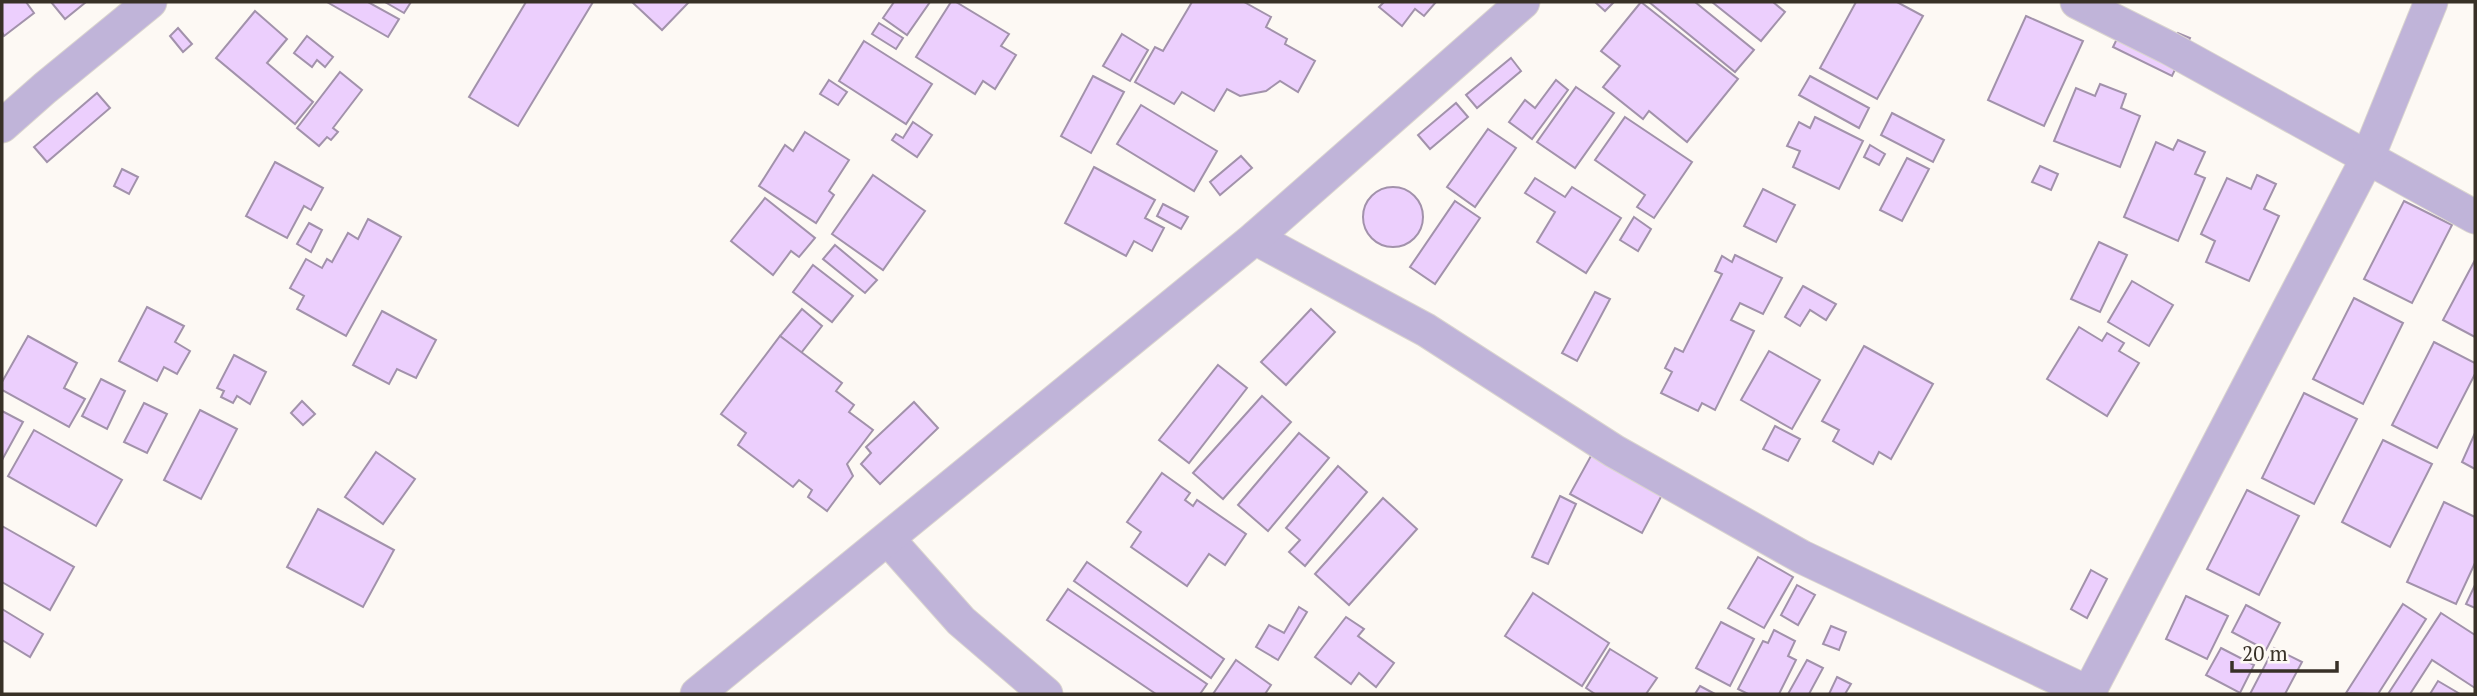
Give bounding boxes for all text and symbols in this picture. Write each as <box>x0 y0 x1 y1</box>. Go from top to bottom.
scale bar <box>2232 630 2337 674</box>
text: 20 m <box>2242 639 2288 667</box>

